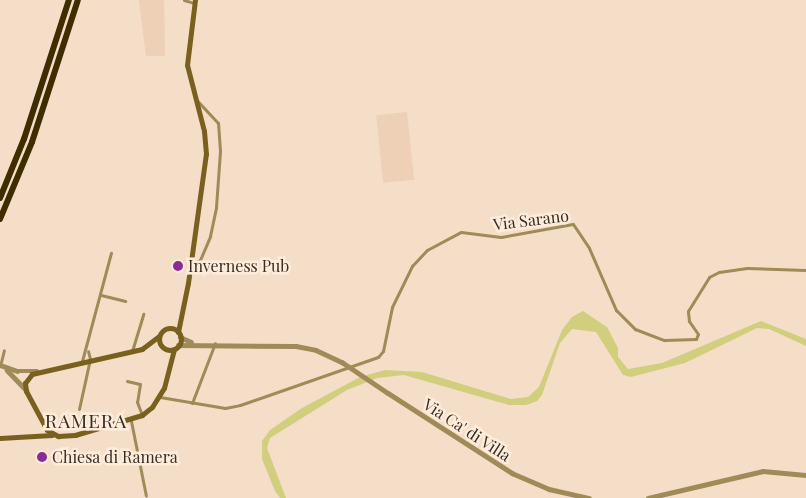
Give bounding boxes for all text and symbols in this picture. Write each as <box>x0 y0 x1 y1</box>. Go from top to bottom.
street label: Via Sarano <box>492 206 570 234</box>
place label: Inverness Pub <box>188 256 289 276</box>
marker: Inverness Pub <box>172 260 184 272</box>
street label: Via Ca' di Villa <box>419 394 515 466</box>
district label: RAMERA <box>44 410 128 432</box>
place label: Chiesa di Ramera <box>52 447 178 467</box>
marker: Chiesa di Ramera <box>36 451 48 463</box>

